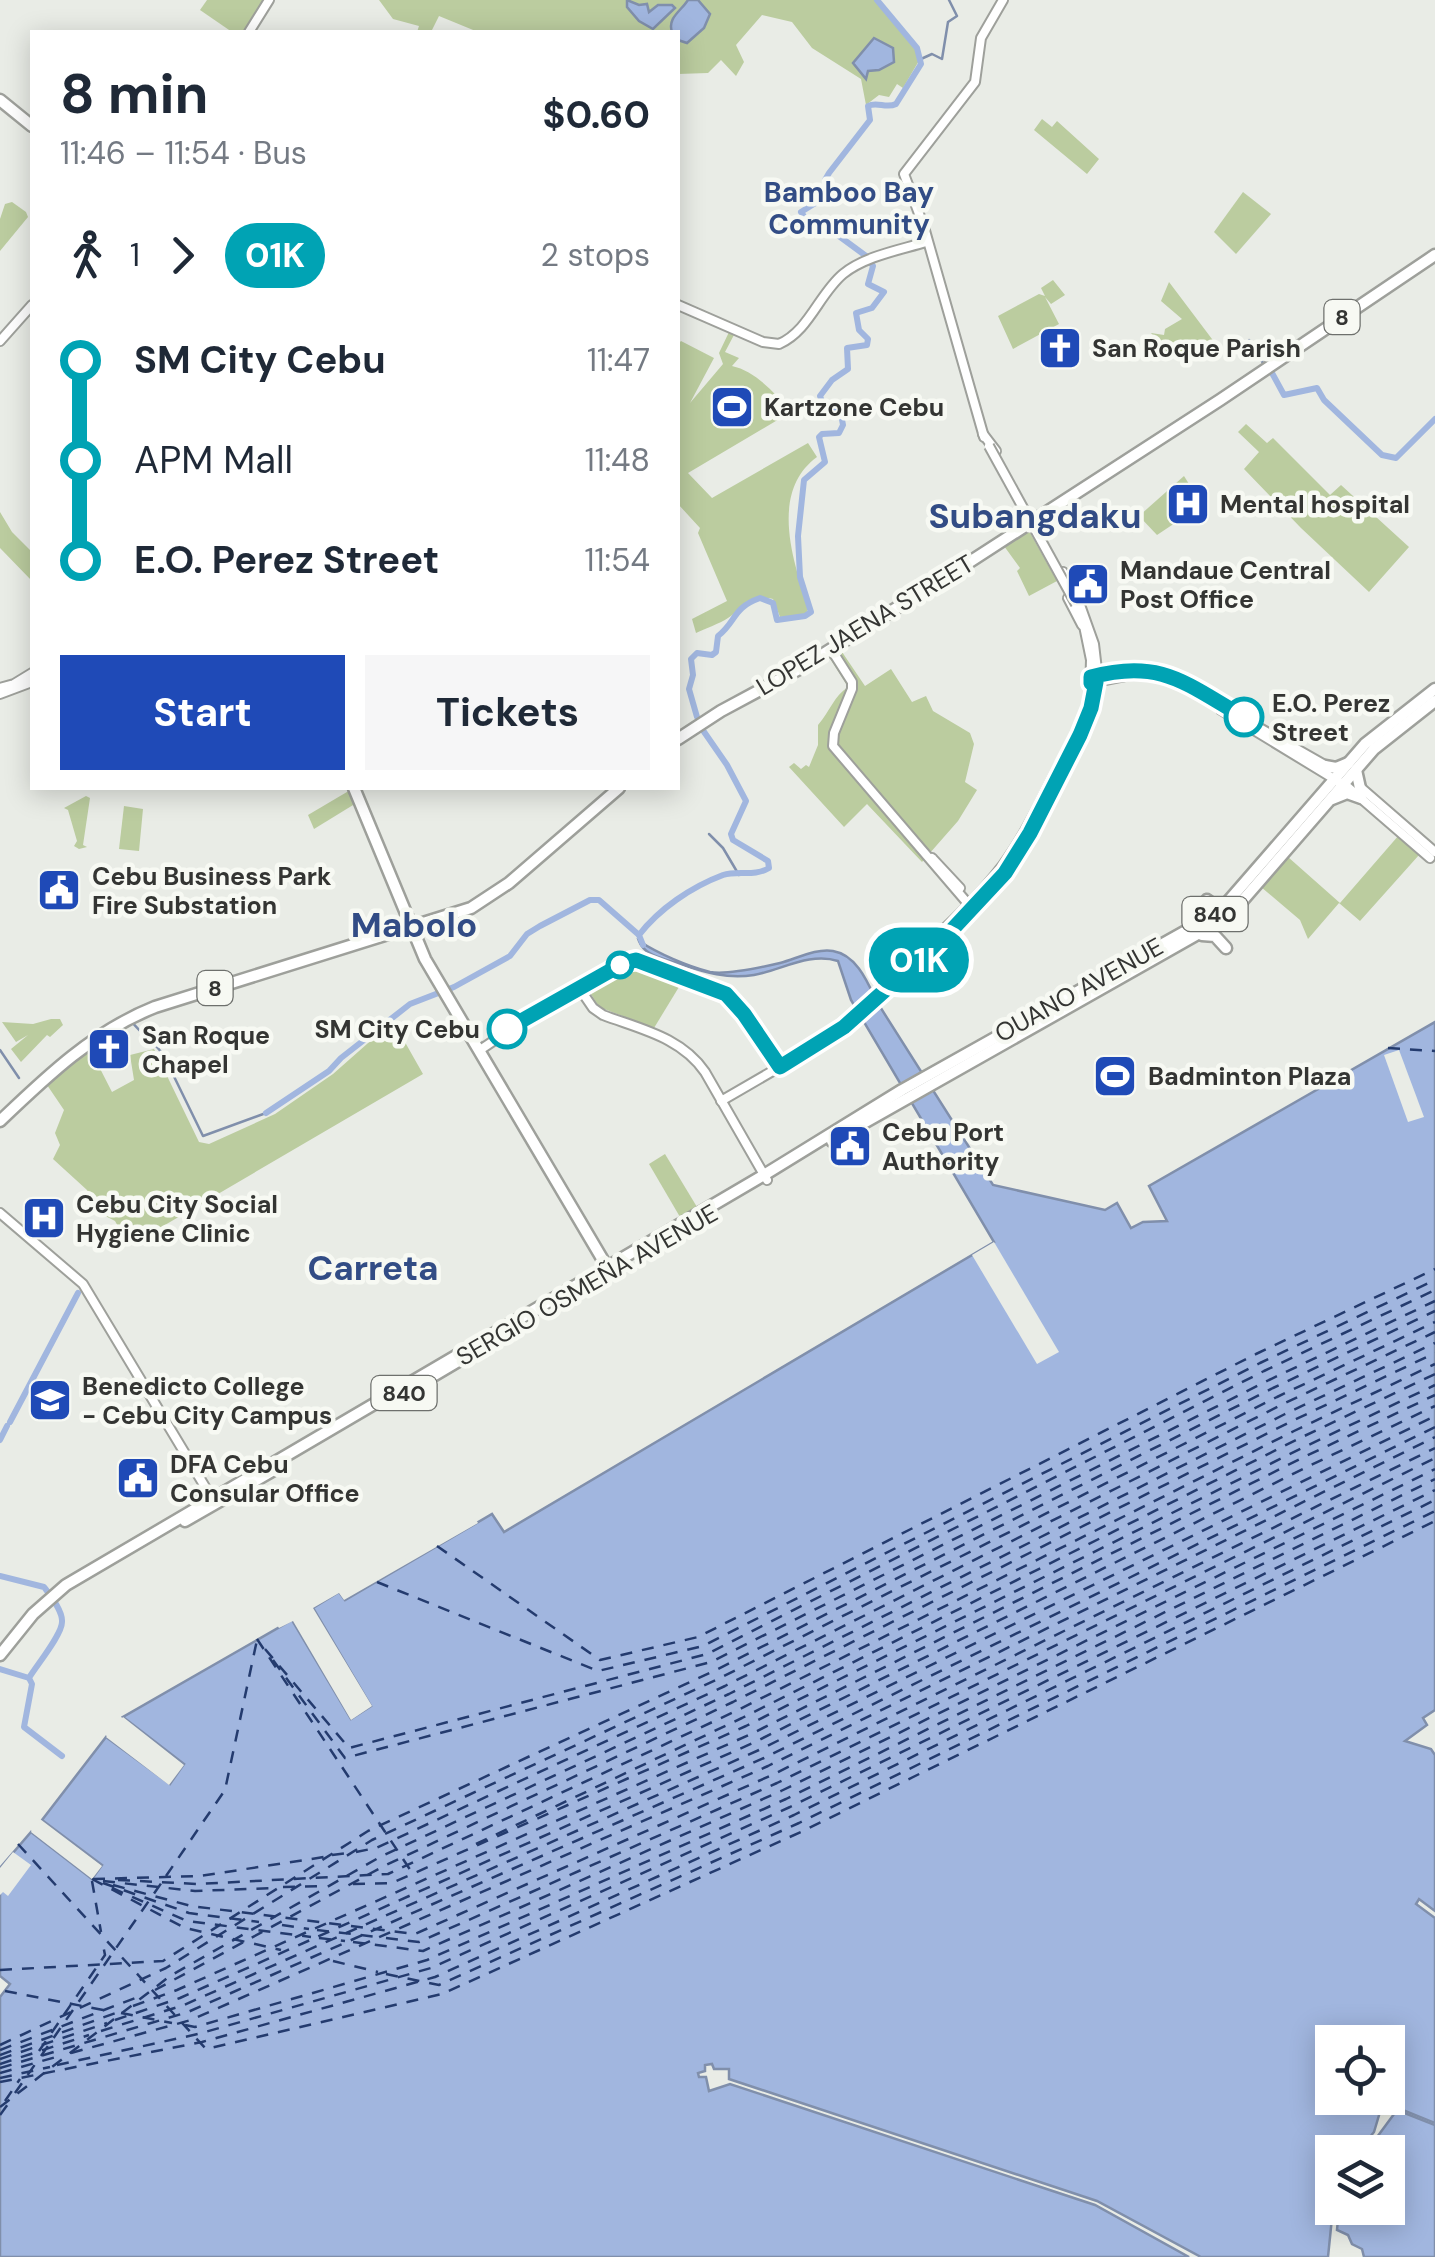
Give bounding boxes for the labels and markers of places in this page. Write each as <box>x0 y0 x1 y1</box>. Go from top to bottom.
church icon: San Roque Parish <box>1037 325 1083 371</box>
place label: San Roque Parish <box>1092 332 1301 365</box>
sports icon: Kartzone Cebu <box>709 384 755 430</box>
place label: Kartzone Cebu <box>764 391 944 424</box>
hospital icon: Mental hospital <box>1165 481 1211 527</box>
place label: Mental hospital <box>1220 488 1410 521</box>
place label: Mandaue Central Post Office <box>1120 554 1331 616</box>
public building icon: Mandaue Central Post Office <box>1065 561 1111 607</box>
place label: E.O. Perez Street <box>1272 687 1390 749</box>
marker: E.O. Perez Street <box>1225 698 1263 736</box>
place label: Cebu Business Park Fire Substation <box>92 860 332 922</box>
public building icon: Cebu Business Park Fire Substation <box>36 867 82 913</box>
unlabelled marker <box>607 952 633 978</box>
marker: SM City Cebu <box>488 1010 526 1048</box>
place label: SM City Cebu <box>314 1013 480 1046</box>
place label: San Roque Chapel <box>142 1019 270 1081</box>
church icon: San Roque Chapel <box>86 1026 132 1072</box>
sports icon: Badminton Plaza <box>1092 1053 1138 1099</box>
place label: Badminton Plaza <box>1148 1060 1351 1093</box>
place label: Cebu Port Authority <box>882 1116 1004 1178</box>
public building icon: Cebu Port Authority <box>827 1123 873 1169</box>
place label: Cebu City Social Hygiene Clinic <box>76 1188 278 1250</box>
hospital icon: Cebu City Social Hygiene Clinic <box>21 1195 67 1241</box>
place label: Benedicto College - Cebu City Campus <box>82 1370 332 1432</box>
school or university icon: Benedicto College - Cebu City Campus <box>27 1377 73 1423</box>
place label: DFA Cebu Consular Office <box>170 1448 360 1510</box>
public building icon: DFA Cebu Consular Office <box>115 1455 161 1501</box>

